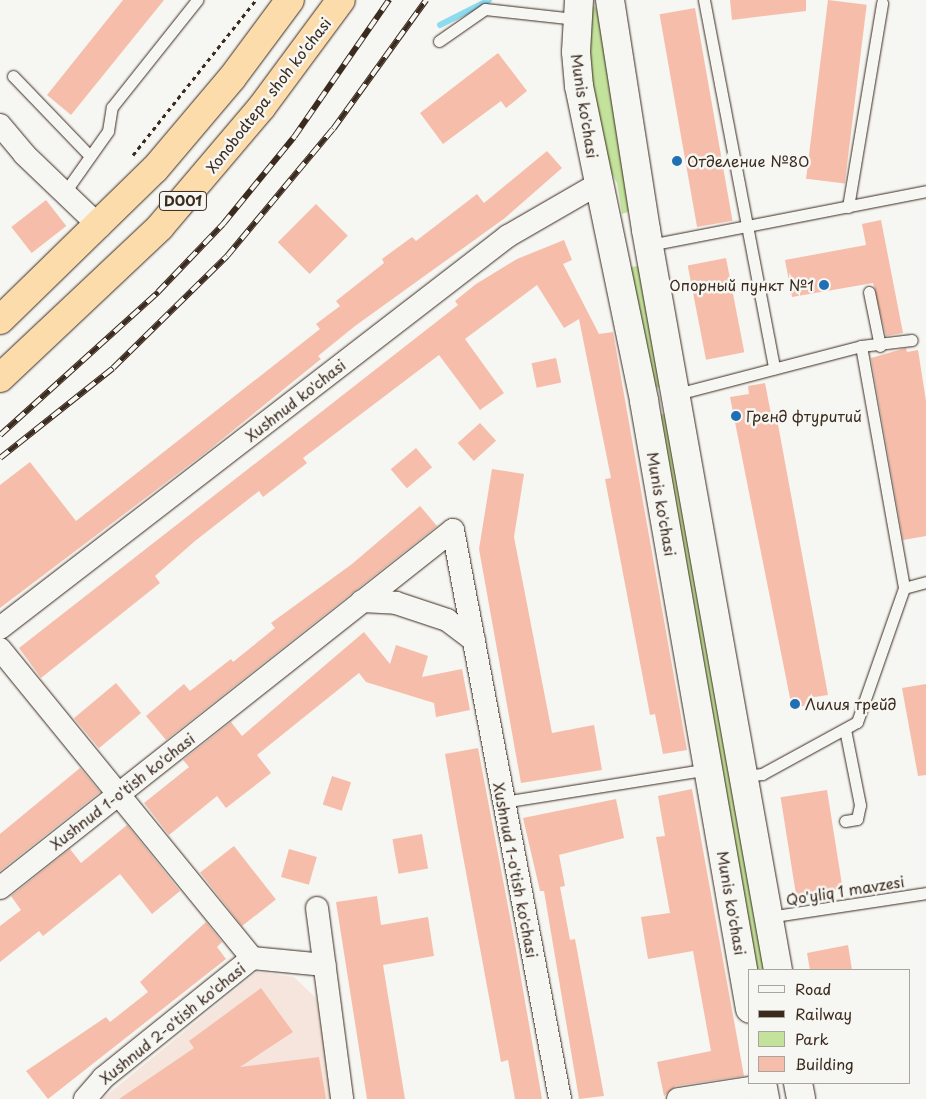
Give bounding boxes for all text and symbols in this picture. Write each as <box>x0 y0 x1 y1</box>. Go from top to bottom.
street label: Xonobodtepa shoh ko'chasi <box>202 14 334 176</box>
street label: Munis ko'chasi <box>568 53 602 159</box>
place label: Отделение №80 <box>687 152 809 170</box>
marker: Отделение №80 <box>671 155 683 167</box>
road number: D001 <box>158 190 208 212</box>
place label: Опорный пункт №1 <box>669 276 814 294</box>
marker: Опорный пункт №1 <box>818 279 830 291</box>
street label: Xushnud ko'chasi <box>242 355 348 445</box>
place label: Гренд фтуритий <box>746 407 862 425</box>
marker: Гренд фтуритий <box>730 410 742 422</box>
street label: Munis ko'chasi <box>644 451 680 557</box>
place label: Лилия трейд <box>805 695 897 713</box>
marker: Лилия трейд <box>789 698 801 710</box>
street label: Xushnud 1-o'tish ko'chasi <box>47 729 197 853</box>
street label: Xushnud 1-o'tish ko'chasi <box>490 781 542 959</box>
street label: Munis ko'chasi <box>714 850 750 956</box>
street label: Qo'yliq 1 mavzesi <box>784 872 906 908</box>
street label: Xushnud 2-o'tish ko'chasi <box>96 959 248 1087</box>
legend <box>748 969 911 1084</box>
text: Road <box>795 977 831 1000</box>
text: Railway <box>795 1002 852 1025</box>
text: Park <box>795 1027 829 1050</box>
text: Building <box>795 1052 854 1075</box>

